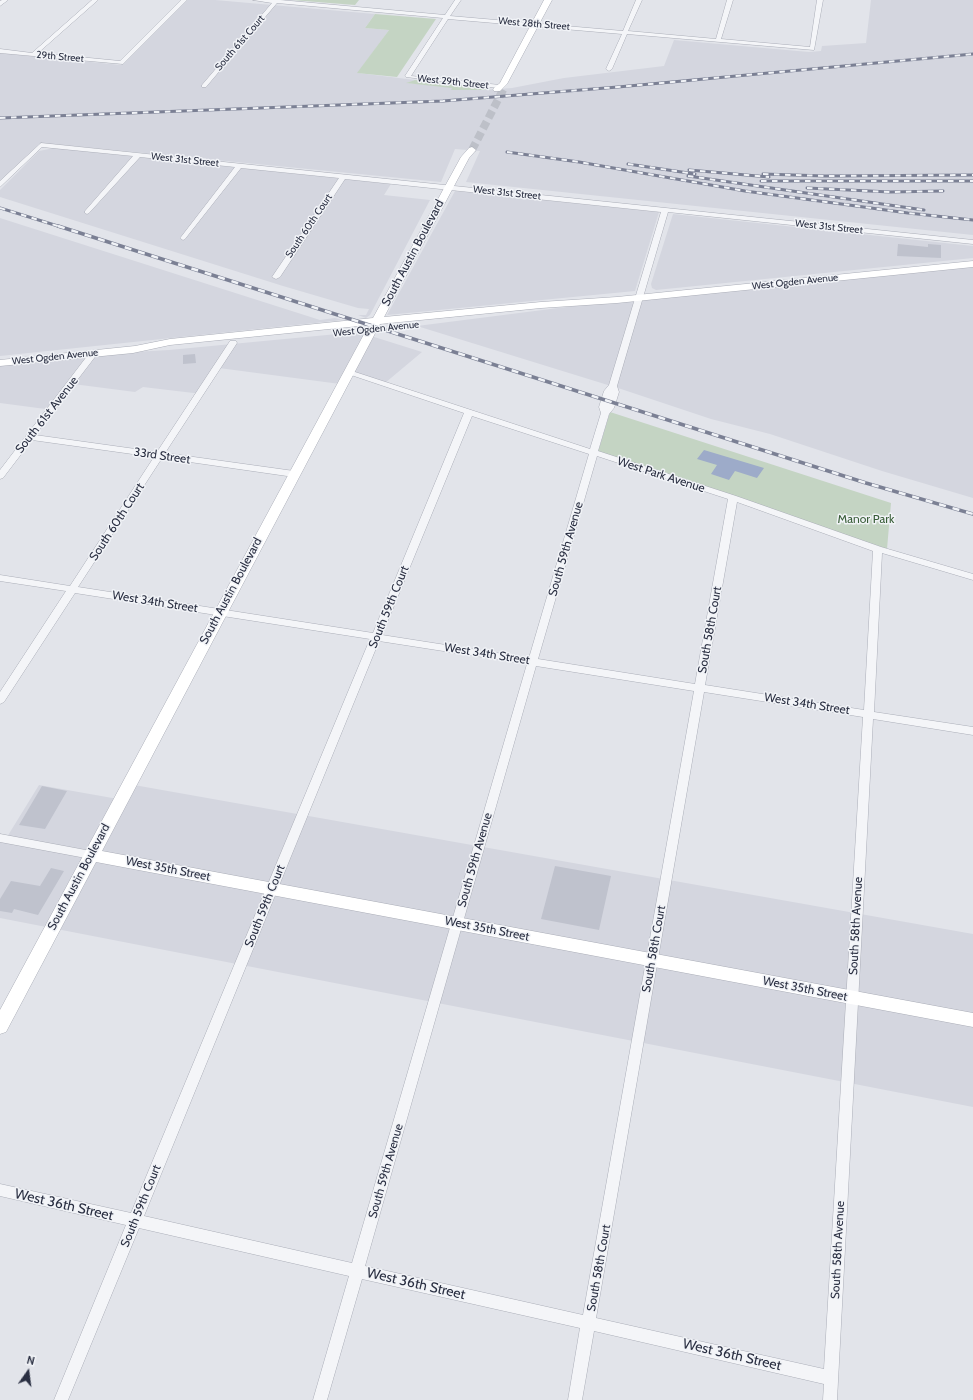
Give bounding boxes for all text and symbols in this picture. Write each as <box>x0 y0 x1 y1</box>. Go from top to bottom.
street label: South 61st Court <box>213 13 267 73</box>
street label: West 28th Street <box>498 15 570 33</box>
street label: 29th Street <box>36 49 84 65</box>
street label: West 29th Street <box>417 72 489 92</box>
street label: West 31st Street <box>151 150 219 170</box>
street label: West 31st Street <box>473 183 541 203</box>
street label: South 60th Court <box>283 192 335 260</box>
street label: South Austin Boulevard <box>379 197 447 309</box>
street label: West 31st Street <box>795 217 863 237</box>
street label: West Ogden Avenue <box>751 271 839 293</box>
street label: West Ogden Avenue <box>332 318 420 340</box>
street label: West Ogden Avenue <box>11 346 99 368</box>
street label: South 61st Avenue <box>13 374 81 456</box>
street label: 33rd Street <box>133 445 191 467</box>
street label: West Park Avenue <box>615 454 707 496</box>
street label: South 60th Court <box>87 481 147 563</box>
street label: South 59th Avenue <box>546 500 586 598</box>
park label: Manor Park <box>838 512 894 526</box>
street label: South Austin Boulevard <box>197 535 265 647</box>
street label: South 59th Court <box>366 564 412 650</box>
street label: South 58th Court <box>695 585 725 675</box>
street label: West 34th Street <box>111 588 199 616</box>
street label: West 34th Street <box>443 640 531 668</box>
street label: West 34th Street <box>763 690 851 718</box>
street label: South 59th Avenue <box>455 811 495 909</box>
street label: South Austin Boulevard <box>45 821 113 933</box>
street label: West 35th Street <box>125 854 211 884</box>
street label: South 59th Court <box>242 863 288 949</box>
street label: South 58th Avenue <box>846 877 866 975</box>
street label: South 58th Court <box>639 904 669 994</box>
street label: West 35th Street <box>444 914 530 944</box>
street label: West 35th Street <box>762 974 848 1004</box>
street label: South 59th Avenue <box>366 1122 406 1220</box>
street label: South 59th Court <box>118 1163 164 1249</box>
street label: West 36th Street <box>13 1186 115 1224</box>
street label: South 58th Avenue <box>828 1201 848 1299</box>
street label: South 58th Court <box>584 1223 614 1313</box>
street label: West 36th Street <box>365 1265 467 1303</box>
street label: West 36th Street <box>681 1336 783 1374</box>
north arrow <box>8 1352 48 1392</box>
text: N <box>25 1353 36 1368</box>

